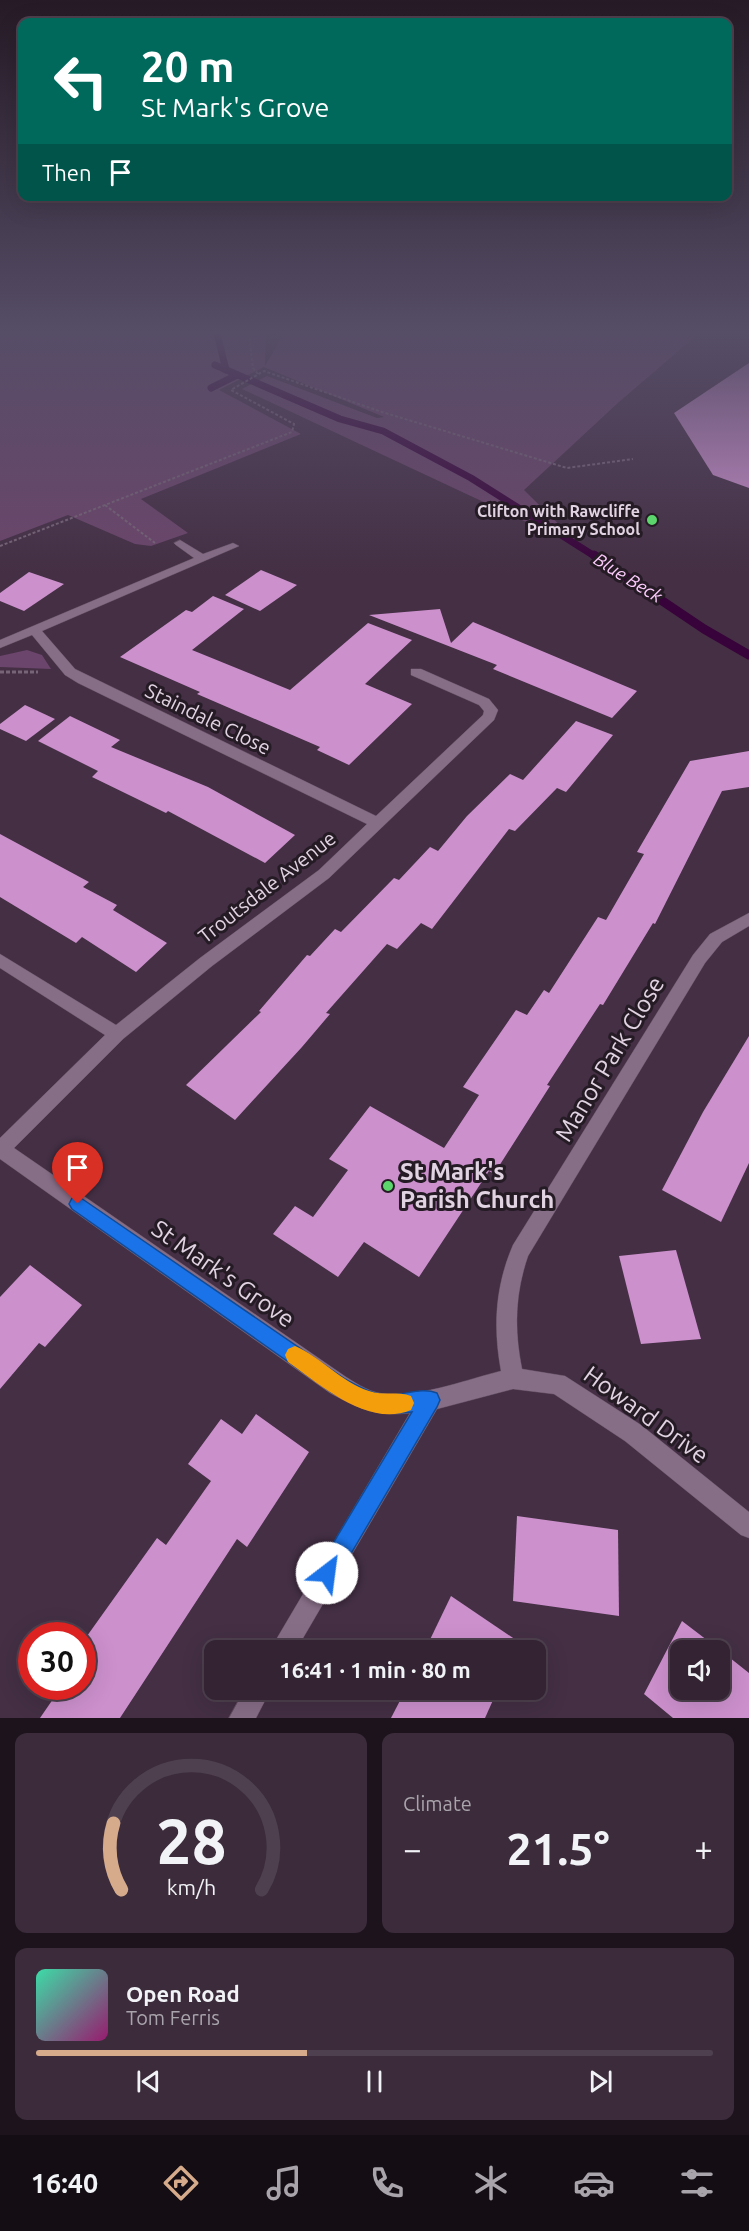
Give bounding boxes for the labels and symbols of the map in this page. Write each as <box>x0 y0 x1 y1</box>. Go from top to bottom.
place label: Clifton with Rawcliffe Primary School <box>477 502 640 538</box>
marker: Clifton with Rawcliffe Primary School <box>645 513 659 527</box>
water label: Blue Beck <box>591 548 667 606</box>
street label: Staindale Close <box>142 678 275 759</box>
street label: Troutsdale Avenue <box>193 826 340 947</box>
street label: Manor Park Close <box>550 971 669 1146</box>
pin <box>52 1142 103 1204</box>
place label: St Mark's Parish Church <box>400 1158 554 1213</box>
marker: St Mark's Parish Church <box>381 1179 395 1193</box>
street label: St Mark's Grove <box>147 1214 300 1333</box>
street label: Howard Drive <box>579 1360 714 1469</box>
position arrow <box>295 1541 359 1605</box>
speed limit sign: 30 <box>18 1622 96 1700</box>

